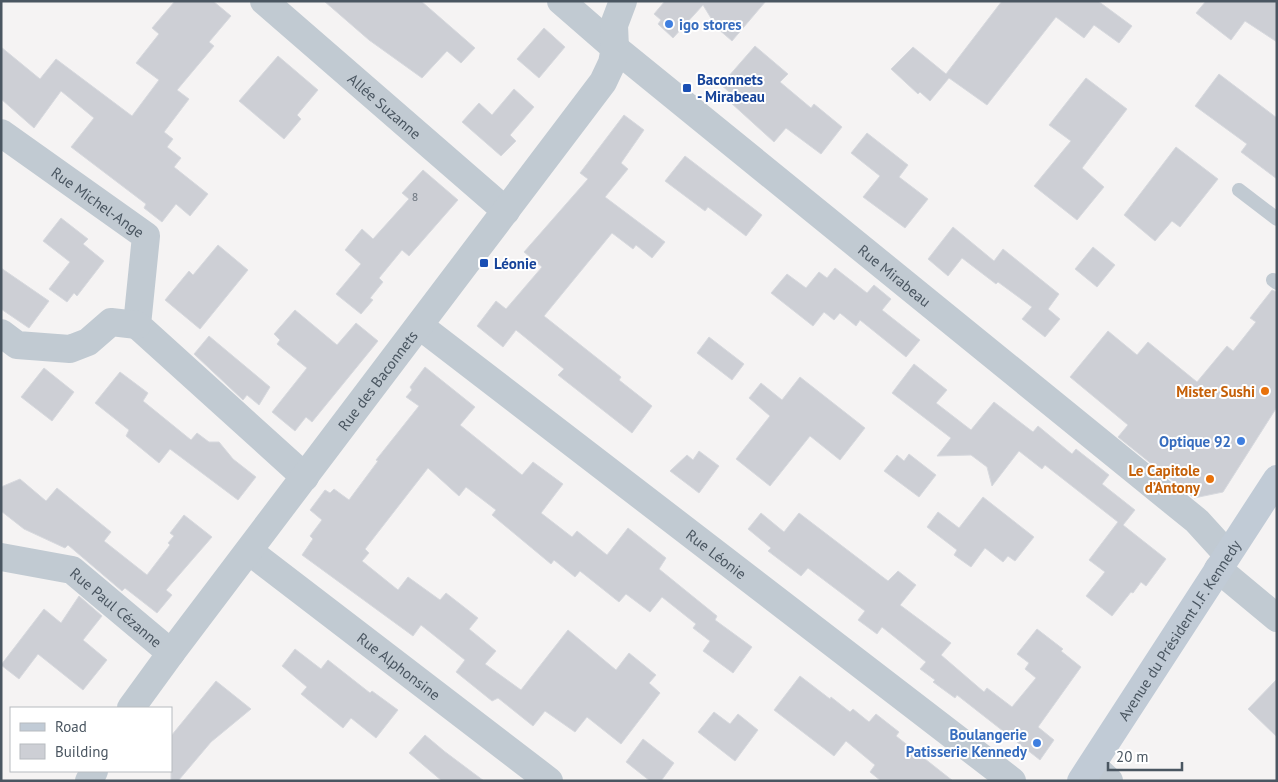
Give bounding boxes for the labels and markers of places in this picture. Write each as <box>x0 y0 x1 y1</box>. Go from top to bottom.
place label: igo stores <box>679 15 742 34</box>
marker: igo stores <box>663 18 675 30</box>
place label: Baconnets - Mirabeau <box>697 70 765 106</box>
marker: Baconnets - Mirabeau <box>681 82 693 94</box>
place label: Léonie <box>494 254 537 273</box>
marker: Léonie <box>478 257 490 269</box>
place label: Mister Sushi <box>1176 382 1255 401</box>
marker: Mister Sushi <box>1259 385 1271 397</box>
place label: Optique 92 <box>1159 432 1231 451</box>
marker: Optique 92 <box>1235 435 1247 447</box>
place label: Le Capitole d’Antony <box>1129 461 1201 497</box>
marker: Le Capitole d’Antony <box>1204 473 1216 485</box>
place label: Boulangerie Patisserie Kennedy <box>906 725 1028 761</box>
marker: Boulangerie Patisserie Kennedy <box>1031 737 1043 749</box>

